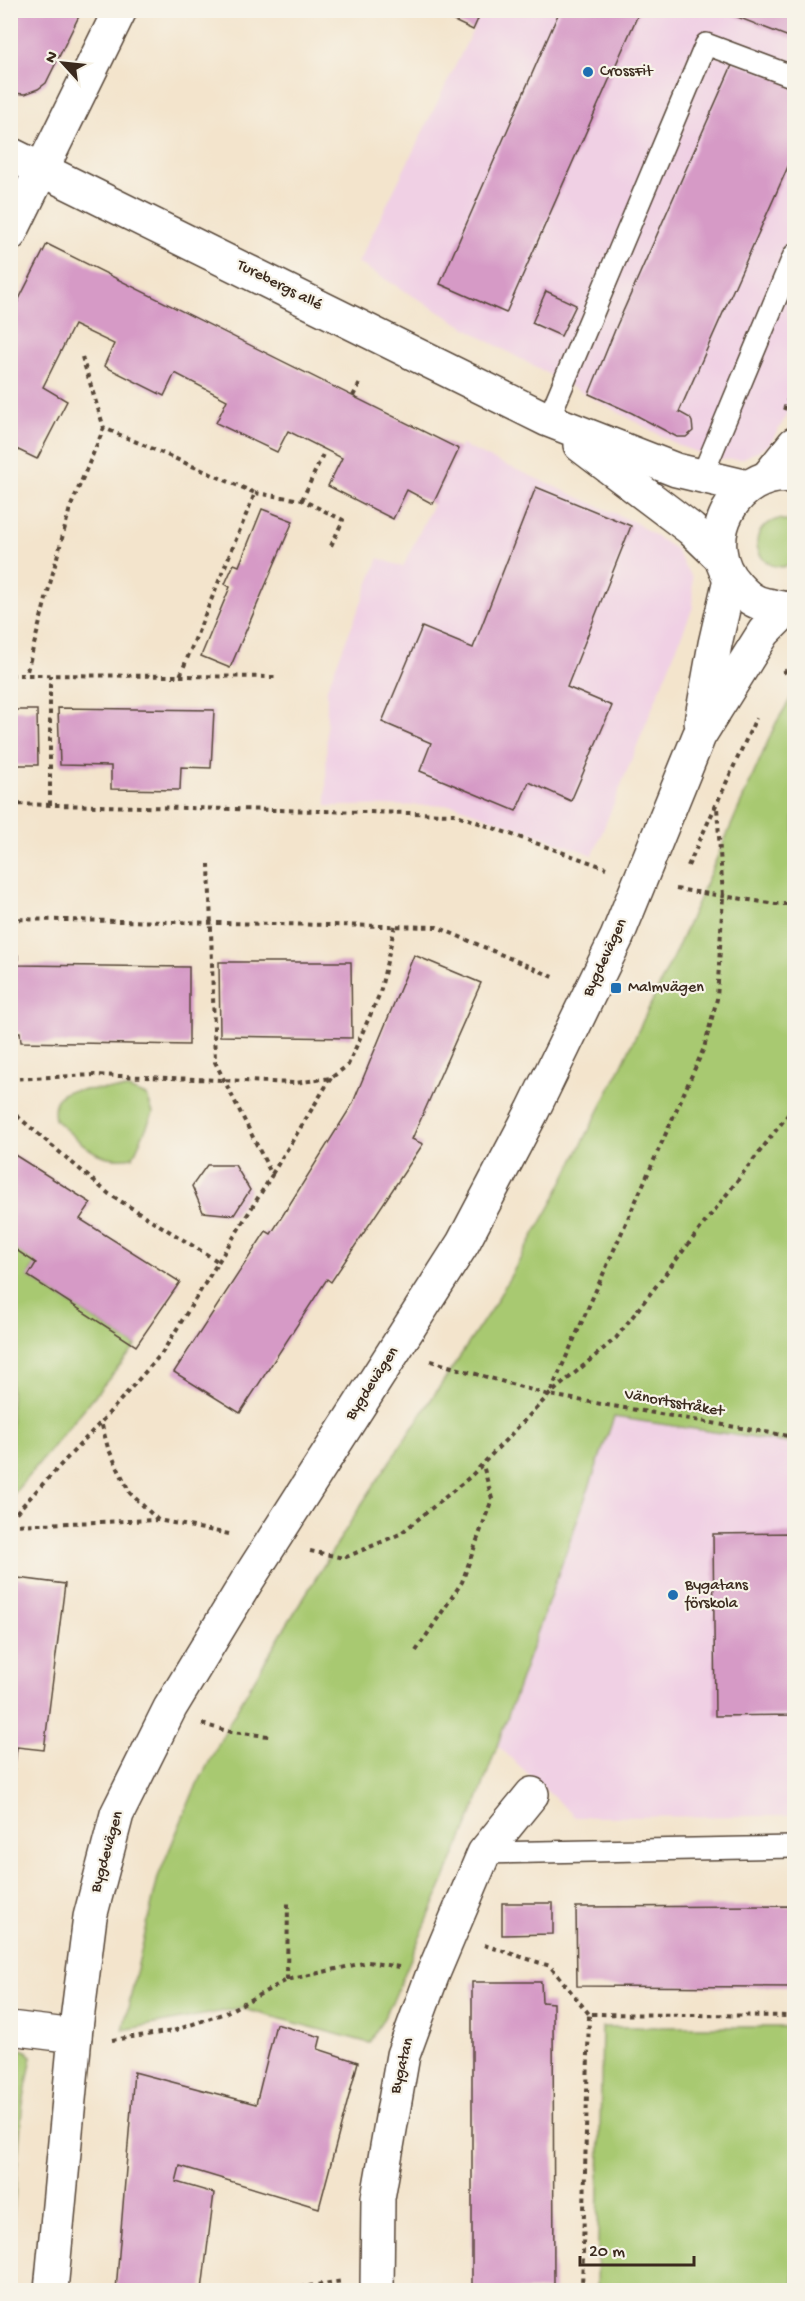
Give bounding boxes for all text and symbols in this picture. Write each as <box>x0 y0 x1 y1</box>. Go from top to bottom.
north arrow <box>33 33 93 93</box>
text: N <box>42 48 64 67</box>
place label: CrossFit <box>600 63 654 82</box>
marker: CrossFit <box>581 65 595 79</box>
street label: Turebergs allé <box>232 256 325 316</box>
street label: Bygdevägen <box>579 916 632 1001</box>
place label: Malmvägen <box>628 979 704 998</box>
marker: Malmvägen <box>609 981 623 995</box>
street label: Bygdevägen <box>342 1343 404 1425</box>
street label: Vänortsstråket <box>622 1386 727 1422</box>
place label: Bygatans förskola <box>684 1577 749 1614</box>
marker: Bygatans förskola <box>666 1588 680 1602</box>
street label: Bygdevägen <box>87 1809 129 1896</box>
street label: Bygatan <box>387 2036 419 2097</box>
scale bar <box>580 2229 694 2267</box>
text: 20 m <box>589 2242 625 2263</box>

